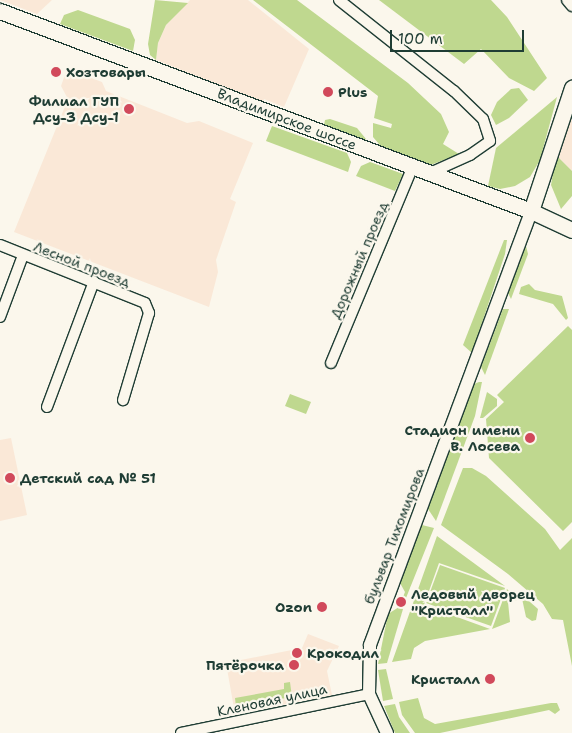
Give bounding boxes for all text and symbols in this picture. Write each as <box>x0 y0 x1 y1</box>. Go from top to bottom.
scale bar <box>392 20 526 52</box>
text: 100 m <box>398 29 443 49</box>
place label: Хозтовары <box>66 64 146 80</box>
marker: Хозтовары <box>50 66 62 78</box>
place label: Plus <box>338 84 367 100</box>
street label: Владимирское шоссе <box>215 85 359 153</box>
marker: Plus <box>322 86 334 98</box>
place label: Филиал ГУП Дсу-3 Дсу-1 <box>29 93 119 125</box>
marker: Филиал ГУП Дсу-3 Дсу-1 <box>123 103 135 115</box>
street label: Дорожный проезд <box>327 199 391 321</box>
street label: Лесной проезд <box>31 238 133 290</box>
place label: Стадион имени В. Лосева <box>404 422 520 454</box>
marker: Стадион имени В. Лосева <box>524 432 536 444</box>
street label: бульвар Тихомирова <box>360 465 428 607</box>
place label: Детский сад № 51 <box>20 470 156 486</box>
marker: Детский сад № 51 <box>4 472 16 484</box>
place label: Ледовый дворец "Кристалл" <box>411 586 535 618</box>
marker: Ледовый дворец "Кристалл" <box>395 596 407 608</box>
place label: Ozon <box>275 599 312 615</box>
marker: Ozon <box>316 601 328 613</box>
place label: Крокодил <box>307 645 379 661</box>
marker: Крокодил <box>291 647 303 659</box>
place label: Пятёрочка <box>206 657 284 673</box>
marker: Пятёрочка <box>288 659 300 671</box>
place label: Кристалл <box>411 671 480 687</box>
marker: Кристалл <box>484 673 496 685</box>
street label: Кленовая улица <box>215 680 329 720</box>

